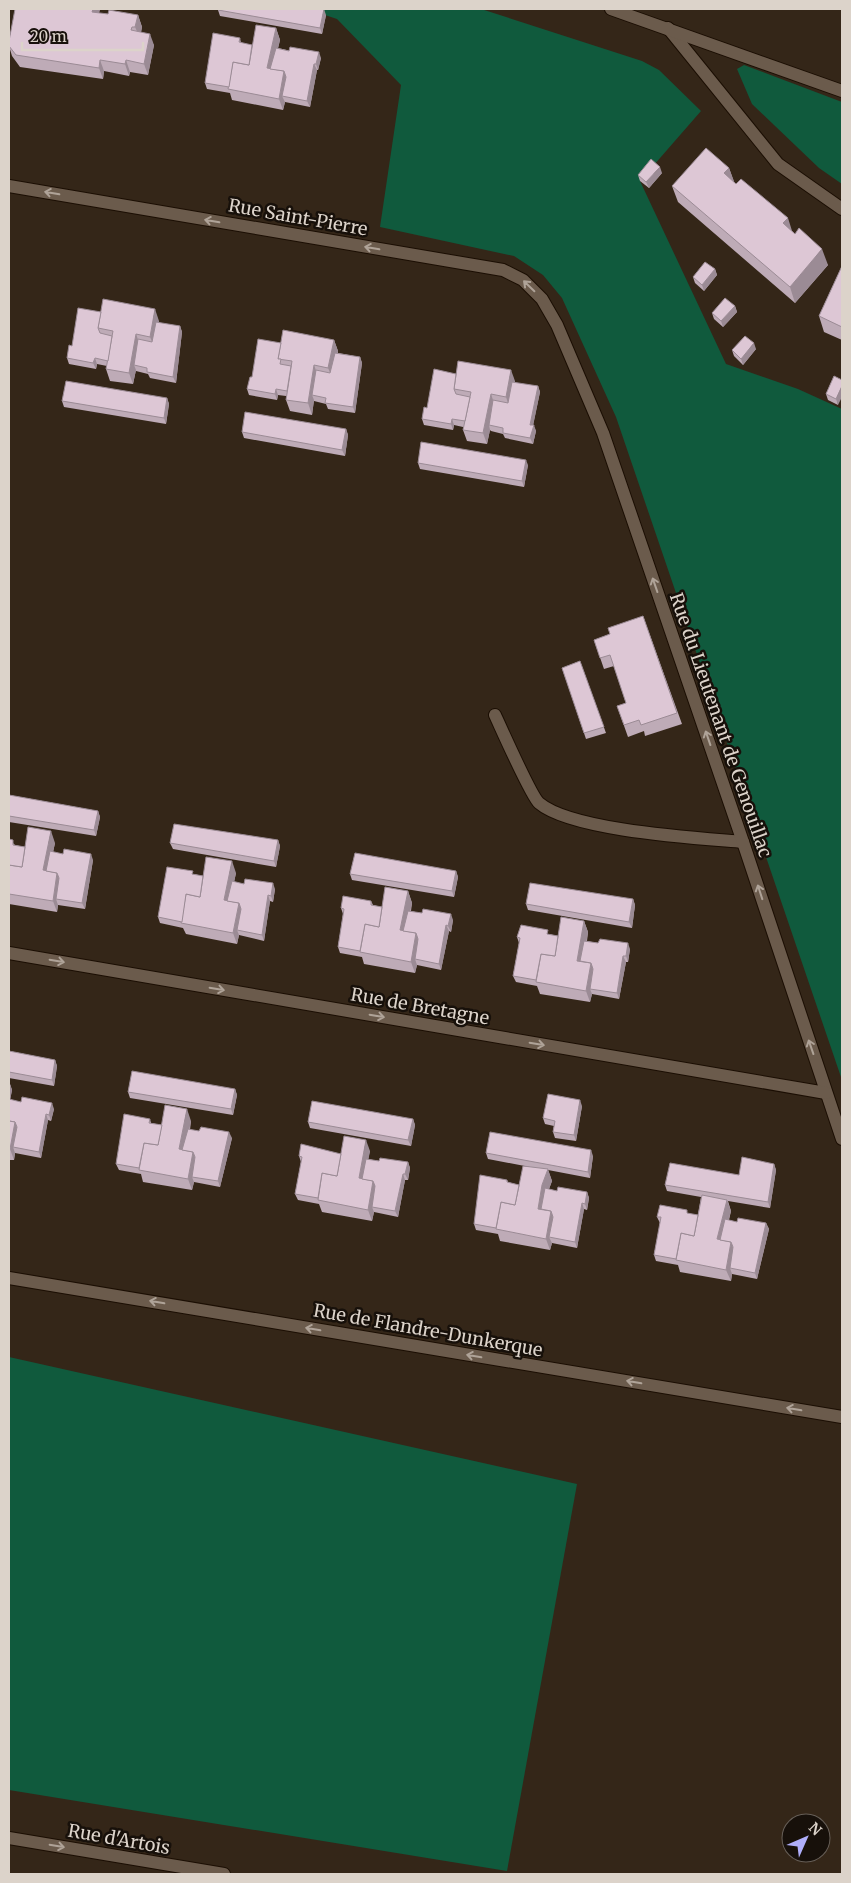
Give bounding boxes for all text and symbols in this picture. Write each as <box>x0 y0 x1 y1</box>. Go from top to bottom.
scale bar <box>22 20 144 52</box>
text: 20 m <box>30 27 67 46</box>
one-way arrow <box>45 188 61 198</box>
street label: Rue Saint-Pierre <box>227 193 369 241</box>
one-way arrow <box>205 215 221 225</box>
one-way arrow <box>365 243 381 253</box>
one-way arrow <box>522 280 535 292</box>
one-way arrow <box>650 577 659 593</box>
street label: Rue du Lieutenant de Genouillac <box>665 590 777 860</box>
one-way arrow <box>703 731 712 747</box>
one-way arrow <box>754 885 764 901</box>
one-way arrow <box>48 957 64 967</box>
street label: Rue de Bretagne <box>349 983 491 1029</box>
one-way arrow <box>209 984 225 994</box>
one-way arrow <box>369 1012 385 1022</box>
one-way arrow <box>529 1039 545 1049</box>
one-way arrow <box>805 1039 815 1055</box>
one-way arrow <box>150 1297 166 1307</box>
street label: Rue de Flandre-Dunkerque <box>312 1298 544 1362</box>
one-way arrow <box>306 1323 322 1333</box>
one-way arrow <box>466 1350 482 1360</box>
one-way arrow <box>626 1377 642 1387</box>
one-way arrow <box>787 1404 803 1414</box>
north arrow <box>781 1813 831 1863</box>
street label: Rue d'Artois <box>66 1819 172 1859</box>
text: N <box>805 1819 825 1839</box>
one-way arrow <box>48 1841 64 1851</box>

